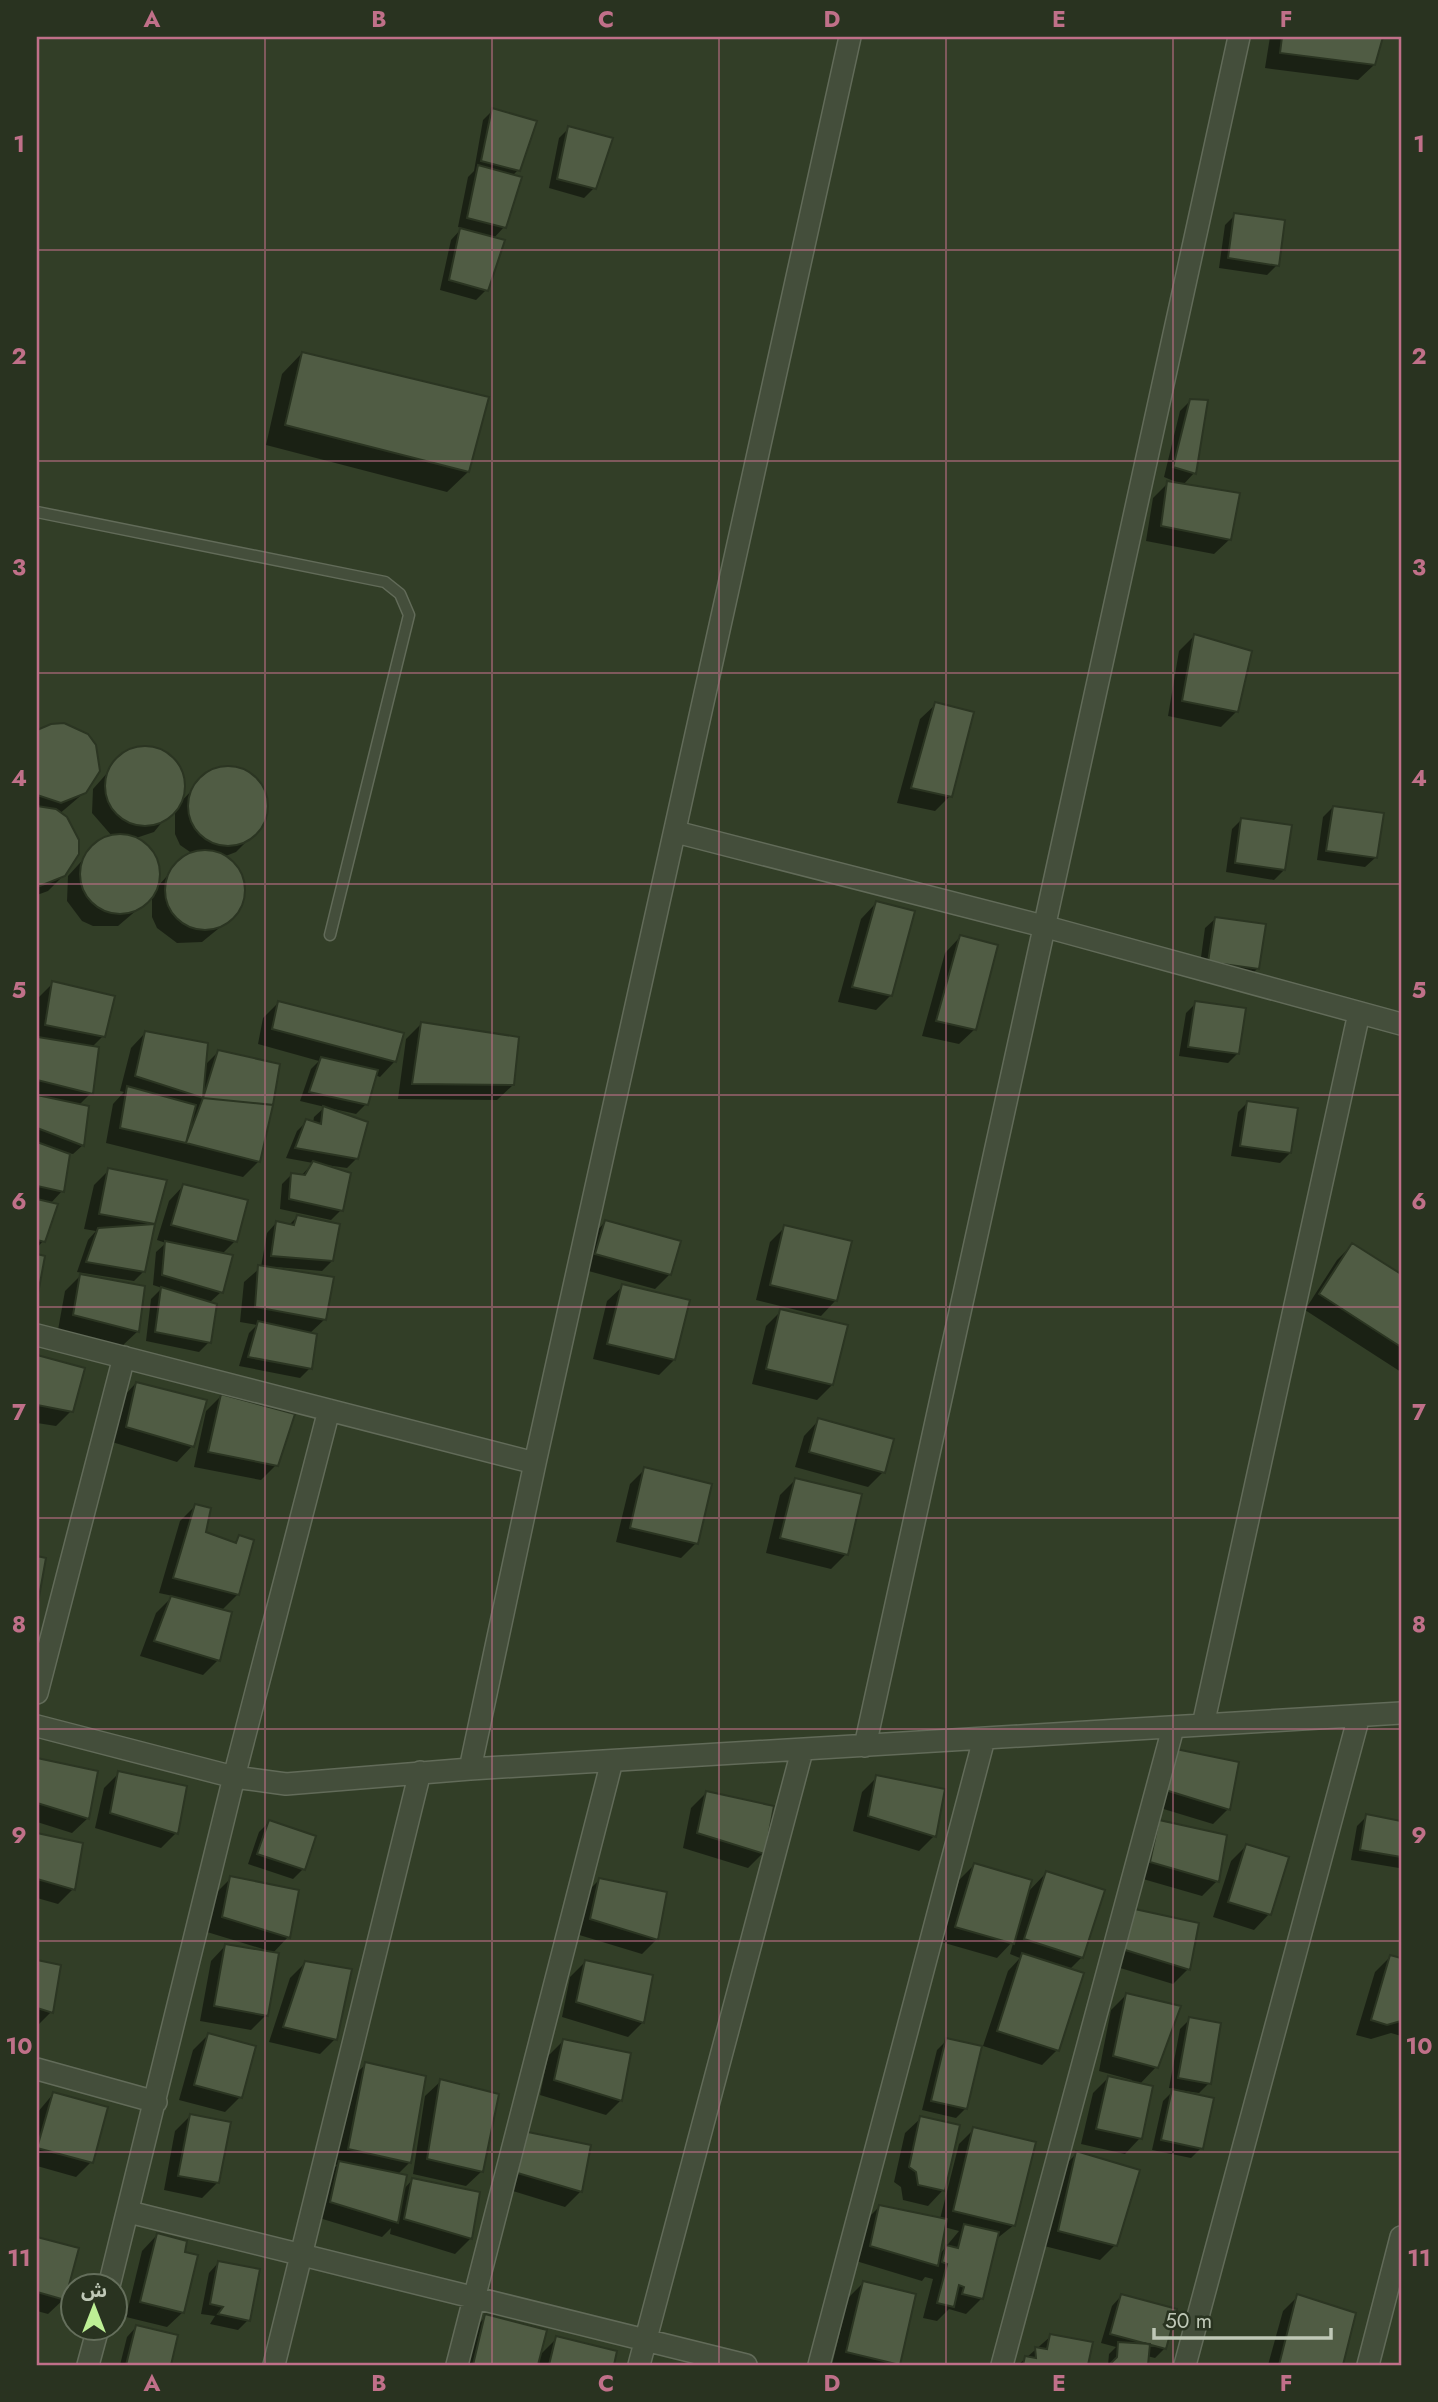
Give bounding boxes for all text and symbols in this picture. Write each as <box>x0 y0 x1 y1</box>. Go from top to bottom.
text: A <box>143 2 161 36</box>
text: B <box>371 2 387 36</box>
text: C <box>598 2 614 36</box>
text: D <box>824 2 841 36</box>
text: E <box>1052 2 1066 36</box>
text: F <box>1280 2 1292 36</box>
text: 1 <box>13 127 25 161</box>
text: 1 <box>1413 127 1425 161</box>
text: 2 <box>11 339 27 373</box>
text: 2 <box>1411 339 1427 373</box>
text: 3 <box>12 550 26 584</box>
text: 3 <box>1412 550 1426 584</box>
text: 4 <box>11 761 27 795</box>
text: 4 <box>1411 761 1427 795</box>
text: 5 <box>12 973 26 1007</box>
text: 5 <box>1412 973 1426 1007</box>
text: 6 <box>11 1184 27 1218</box>
text: 6 <box>1411 1184 1427 1218</box>
text: 7 <box>12 1395 26 1429</box>
text: 7 <box>1412 1395 1426 1429</box>
text: 8 <box>12 1607 26 1641</box>
text: 8 <box>1412 1607 1426 1641</box>
text: 9 <box>11 1818 27 1852</box>
text: 9 <box>1411 1818 1427 1852</box>
text: 10 <box>6 2029 32 2063</box>
text: 10 <box>1406 2029 1432 2063</box>
text: 11 <box>7 2241 31 2275</box>
text: 11 <box>1407 2241 1431 2275</box>
north arrow <box>60 2272 130 2342</box>
text: ش <box>81 2277 107 2304</box>
scale bar <box>1154 2297 1331 2341</box>
text: 50 m <box>1165 2306 1212 2336</box>
text: A <box>143 2366 161 2400</box>
text: B <box>371 2366 387 2400</box>
text: C <box>598 2366 614 2400</box>
text: D <box>824 2366 841 2400</box>
text: E <box>1052 2366 1066 2400</box>
text: F <box>1280 2366 1292 2400</box>

